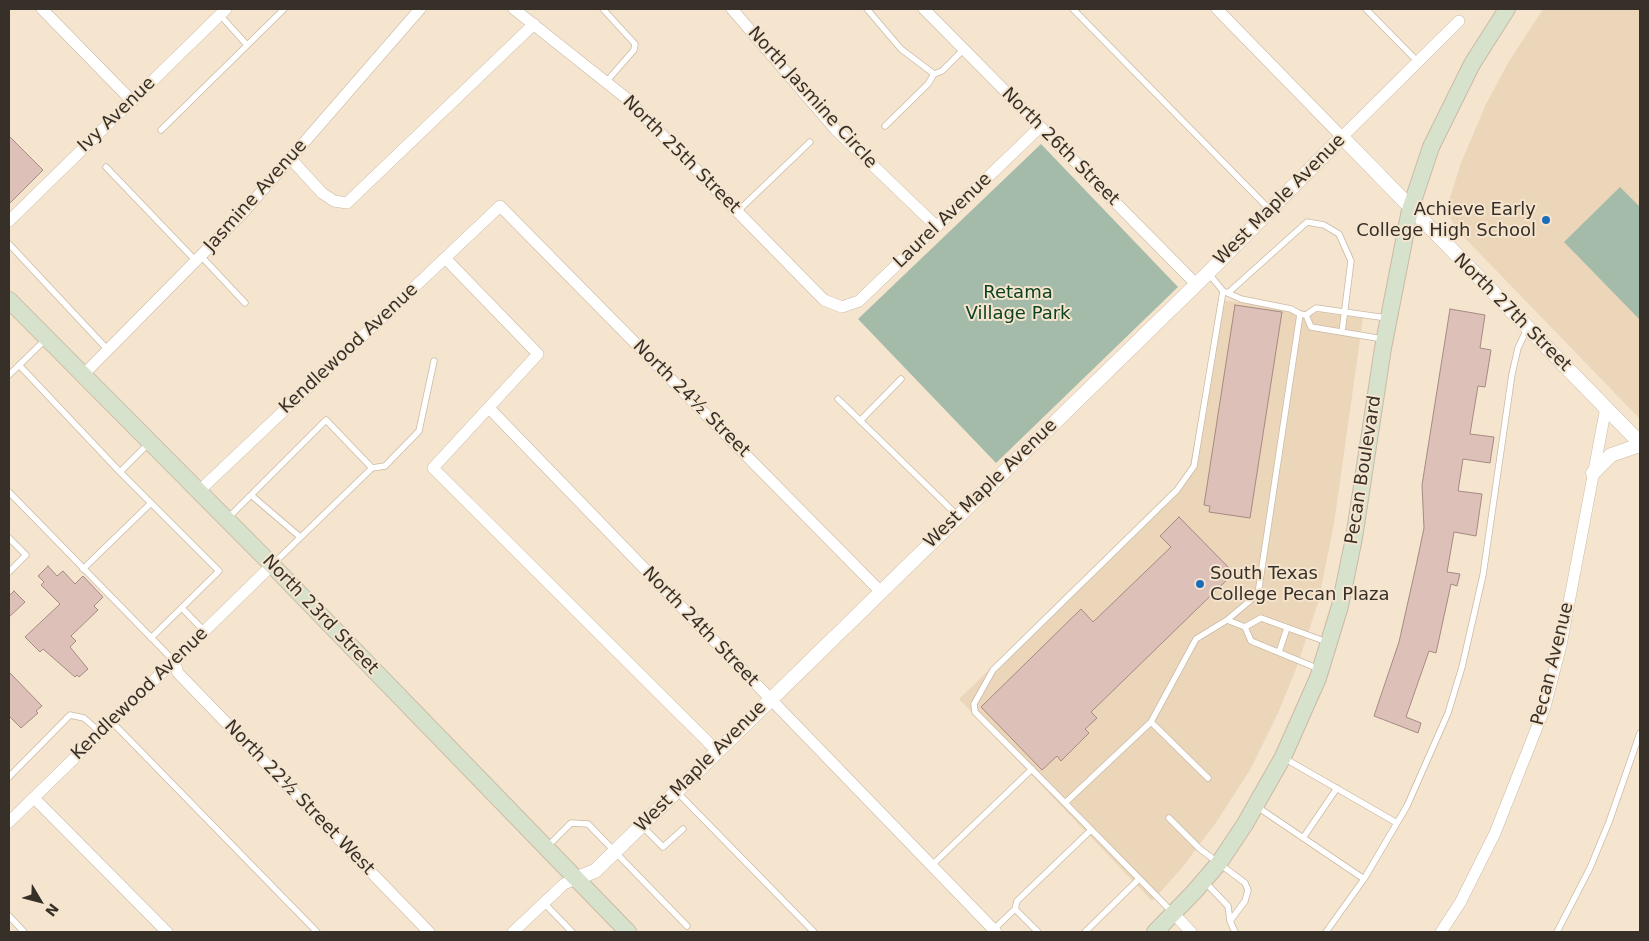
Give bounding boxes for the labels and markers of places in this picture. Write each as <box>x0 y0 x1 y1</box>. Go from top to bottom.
place label: Achieve Early College High School <box>1356 199 1536 242</box>
marker: Achieve Early College High School <box>1540 214 1552 226</box>
place label: South Texas College Pecan Plaza <box>1210 563 1390 606</box>
marker: South Texas College Pecan Plaza <box>1194 578 1206 590</box>

